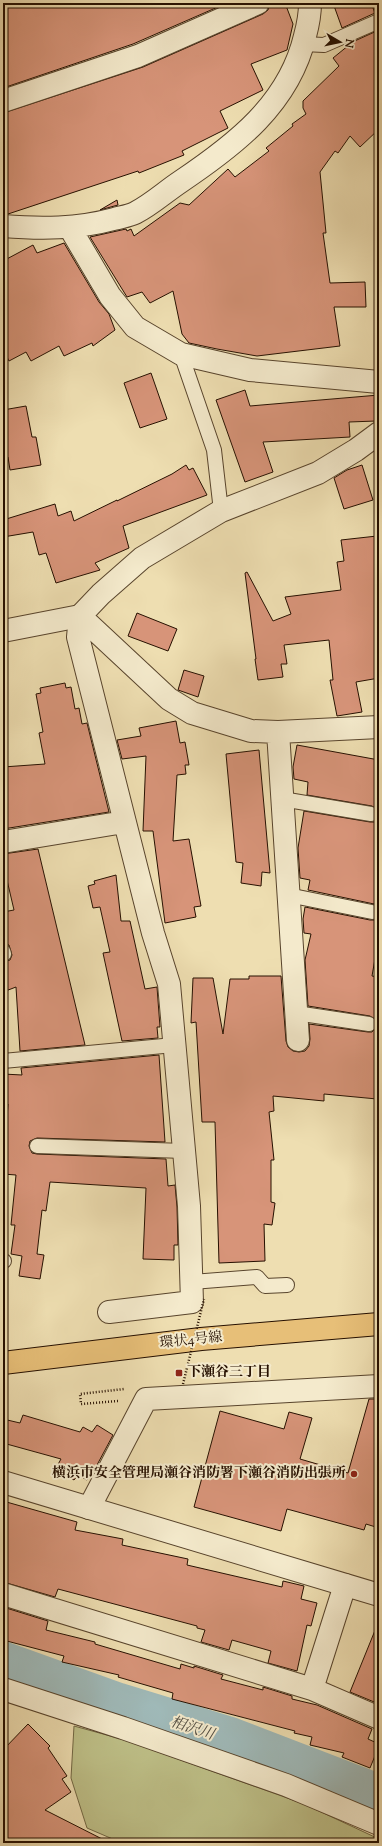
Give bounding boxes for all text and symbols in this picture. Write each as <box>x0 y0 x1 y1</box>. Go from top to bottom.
north arrow <box>320 22 360 62</box>
text: N <box>340 37 358 49</box>
street label: 環状4号線 <box>159 1328 223 1354</box>
place label: 下瀬谷三丁目 <box>187 1363 271 1383</box>
marker: 下瀬谷三丁目 <box>174 1368 184 1378</box>
place label: 横浜市安全管理局瀬谷消防署下瀬谷消防出張所 <box>52 1464 346 1484</box>
marker: 横浜市安全管理局瀬谷消防署下瀬谷消防出張所 <box>349 1469 359 1479</box>
water label: 相沢川 <box>167 1712 219 1747</box>

